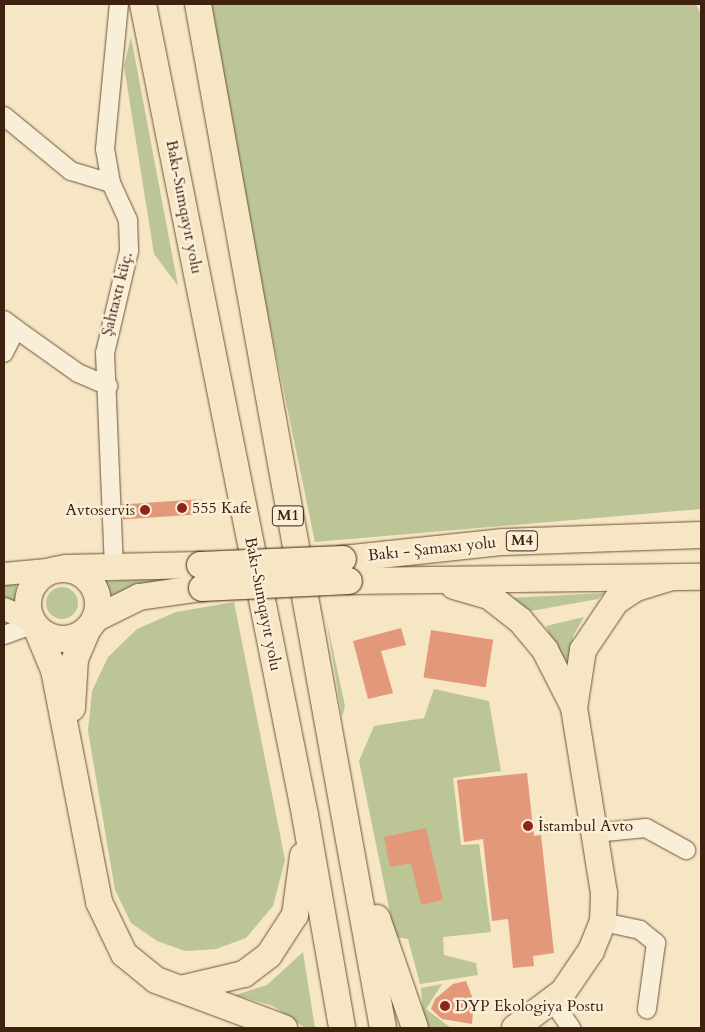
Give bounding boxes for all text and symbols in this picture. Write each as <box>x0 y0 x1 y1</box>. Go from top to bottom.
street label: Bakı-Sumqayıt yolu <box>162 138 206 276</box>
street label: Şahtaxtı küç. <box>97 250 137 338</box>
place label: 555 Kafe <box>192 498 252 518</box>
place label: Avtoservis <box>65 500 135 520</box>
marker: 555 Kafe <box>176 502 188 514</box>
marker: Avtoservis <box>139 504 151 516</box>
road number: M1 <box>272 504 304 528</box>
road number: M4 <box>506 528 538 554</box>
street label: Bakı - Şamaxı yolu <box>367 533 497 565</box>
street label: Bakı-Sumqayıt yolu <box>241 535 285 673</box>
place label: İstambul Avto <box>538 816 633 836</box>
marker: İstambul Avto <box>522 820 534 832</box>
place label: DYP Ekologiya Postu <box>455 996 604 1016</box>
marker: DYP Ekologiya Postu <box>439 1000 451 1012</box>

